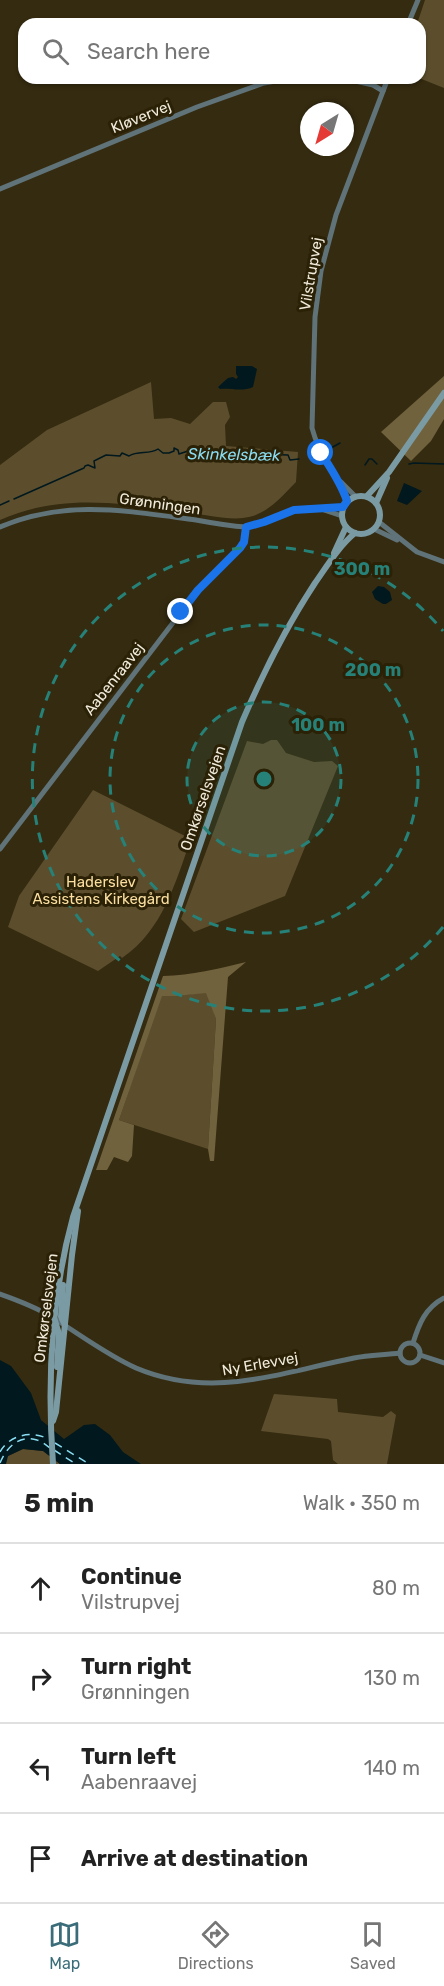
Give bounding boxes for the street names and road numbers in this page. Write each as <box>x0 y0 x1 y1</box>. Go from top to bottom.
street label: Kløvervej <box>108 97 174 137</box>
street label: Vilstrupvej <box>296 236 326 312</box>
street label: Grønningen <box>118 489 202 519</box>
street label: Aabenraavej <box>80 639 148 719</box>
street label: Omkørselsvejen <box>177 743 229 853</box>
street label: Omkørselsvejen <box>30 1252 62 1364</box>
street label: Ny Erlevvej <box>220 1348 300 1380</box>

